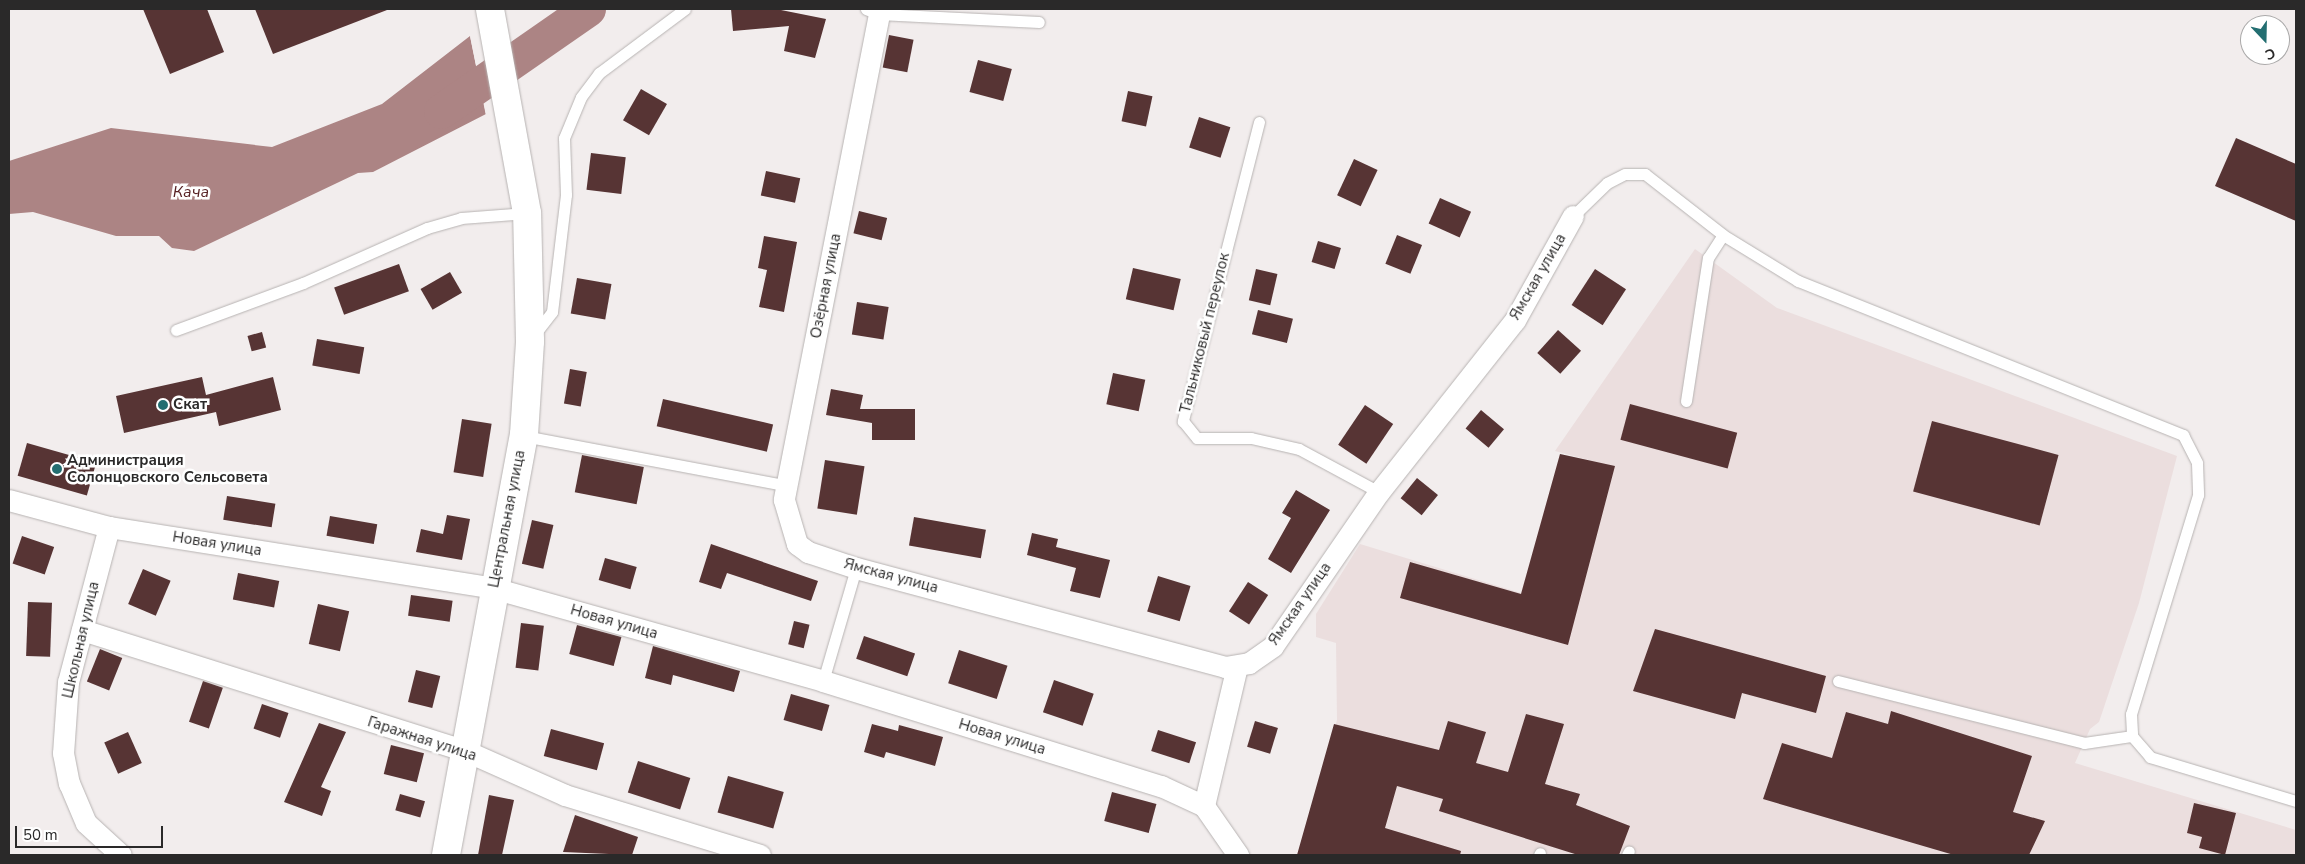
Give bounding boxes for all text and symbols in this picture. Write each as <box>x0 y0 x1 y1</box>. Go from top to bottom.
north arrow <box>2240 15 2290 65</box>
text: С <box>2262 43 2278 64</box>
water label: Кача <box>173 182 209 202</box>
street label: Ямская улица <box>1506 231 1570 323</box>
street label: Озёрная улица <box>807 232 845 340</box>
street label: Тальниковый переулок <box>1176 251 1234 415</box>
place label: Скат <box>173 396 207 414</box>
marker: Скат <box>157 399 169 411</box>
street label: Центральная улица <box>485 449 529 589</box>
place label: Администрация Солонцовского Сельсовета <box>67 451 268 486</box>
marker: Администрация Солонцовского Сельсовета <box>51 463 63 475</box>
street label: Новая улица <box>171 528 263 560</box>
street label: Ямская улица <box>842 555 940 597</box>
street label: Ямская улица <box>1265 559 1335 649</box>
street label: Школьная улица <box>59 580 103 700</box>
street label: Новая улица <box>568 601 660 643</box>
street label: Гаражная улица <box>365 713 479 765</box>
street label: Новая улица <box>956 715 1048 759</box>
scale bar <box>18 816 165 848</box>
text: 50 m <box>23 825 58 845</box>

